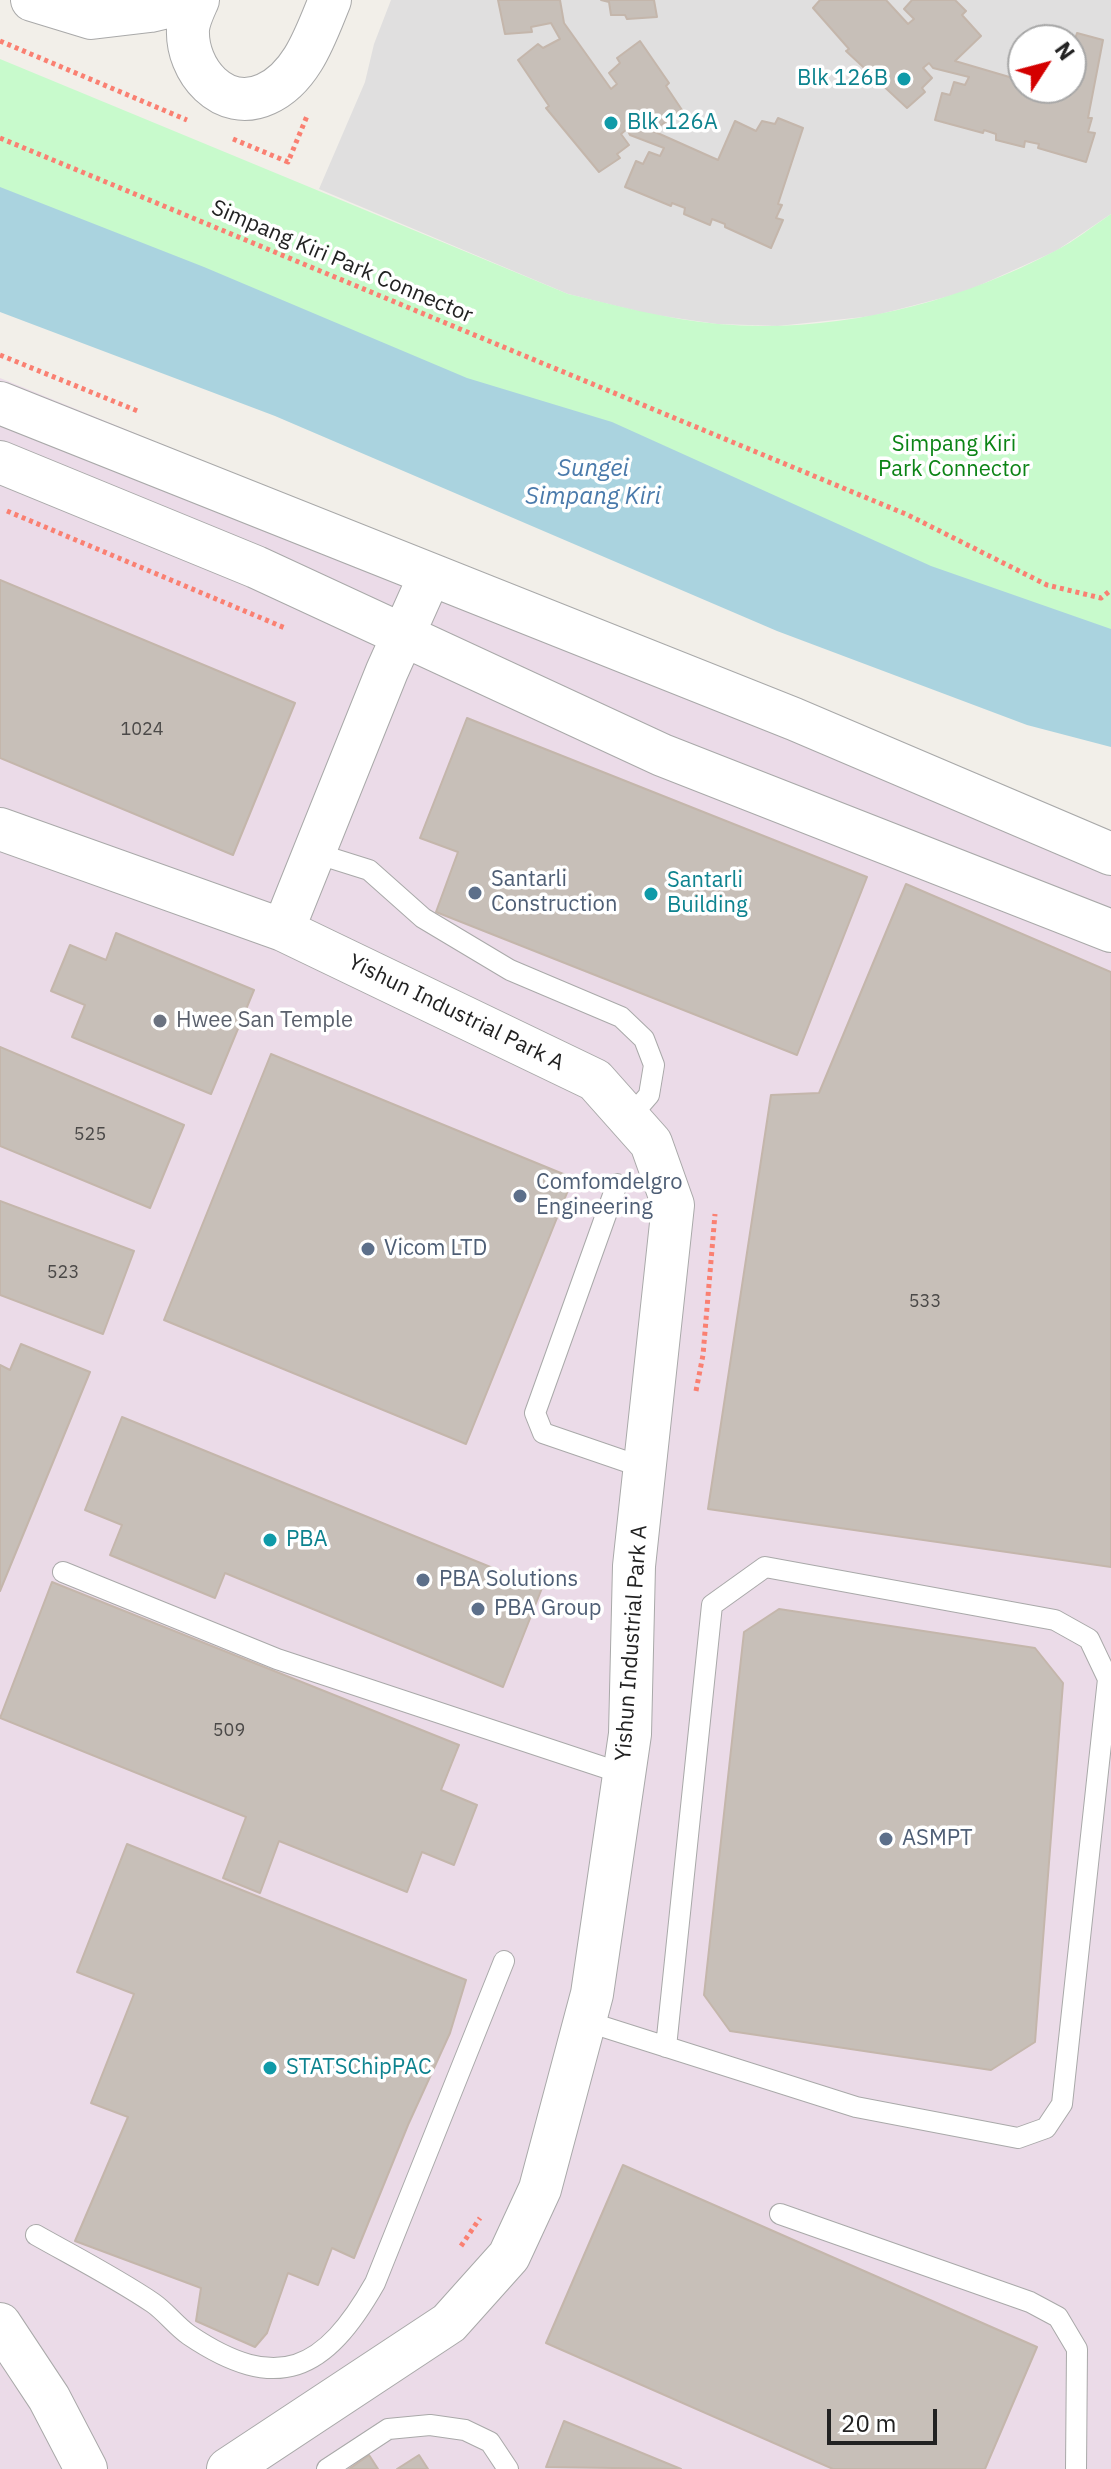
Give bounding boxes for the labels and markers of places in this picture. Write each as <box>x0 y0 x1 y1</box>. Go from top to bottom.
place label: Blk 126B <box>797 66 888 92</box>
marker: Blk 126B <box>895 70 913 88</box>
place label: Blk 126A <box>627 110 718 136</box>
marker: Blk 126A <box>602 114 620 132</box>
place label: Santarli Construction <box>491 867 617 918</box>
place label: Santarli Building <box>667 868 748 920</box>
marker: Santarli Construction <box>466 884 484 902</box>
marker: Santarli Building <box>642 885 660 903</box>
place label: Hwee San Temple <box>176 1008 353 1034</box>
marker: Hwee San Temple <box>151 1012 169 1030</box>
place label: Comfomdelgro Engineering <box>536 1170 682 1222</box>
marker: Comfomdelgro Engineering <box>511 1187 529 1205</box>
place label: Vicom LTD <box>384 1236 487 1262</box>
marker: Vicom LTD <box>359 1240 377 1258</box>
place label: PBA <box>286 1527 328 1553</box>
marker: PBA <box>261 1531 279 1549</box>
place label: PBA Solutions <box>439 1567 578 1593</box>
marker: PBA Solutions <box>414 1571 432 1589</box>
place label: PBA Group <box>494 1596 602 1622</box>
marker: PBA Group <box>469 1600 487 1618</box>
place label: ASMPT <box>902 1826 973 1852</box>
marker: ASMPT <box>877 1830 895 1848</box>
place label: STATSChipPAC <box>286 2055 432 2081</box>
marker: STATSChipPAC <box>261 2059 279 2077</box>

